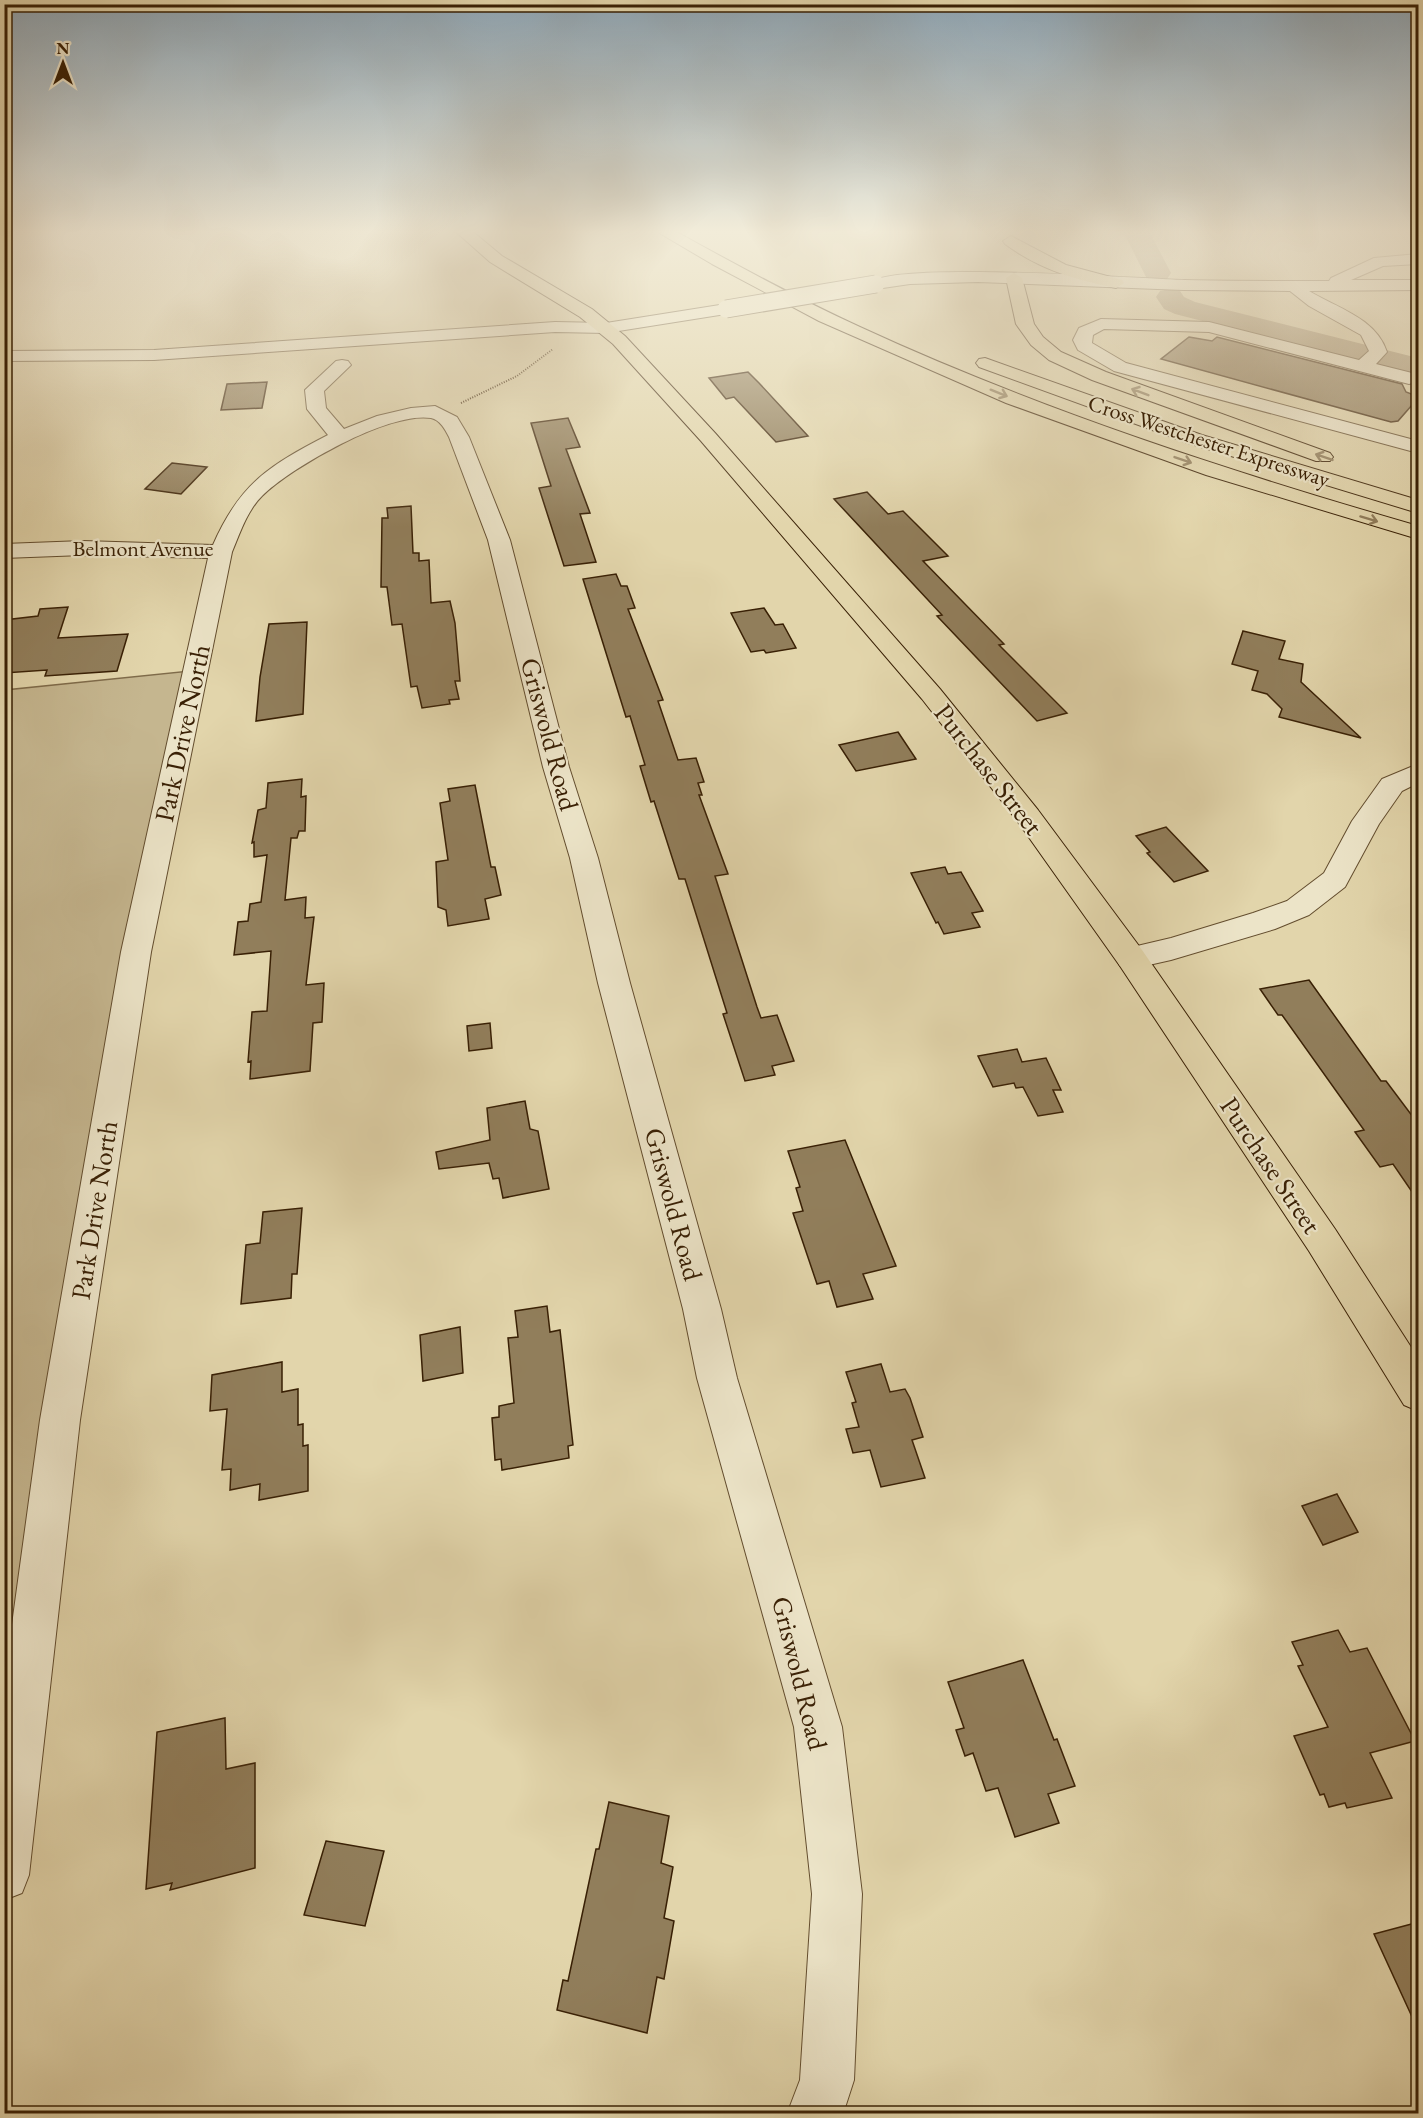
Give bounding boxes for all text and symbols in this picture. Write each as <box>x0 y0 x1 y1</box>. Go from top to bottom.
north arrow <box>33 33 93 93</box>
text: N <box>57 38 70 59</box>
one-way arrow <box>1131 385 1150 396</box>
street label: Cross Westchester Expressway <box>1084 388 1334 494</box>
one-way arrow <box>990 389 1008 400</box>
one-way arrow <box>1315 451 1333 462</box>
one-way arrow <box>1173 455 1192 466</box>
one-way arrow <box>1359 514 1378 525</box>
street label: Belmont Avenue <box>73 534 214 563</box>
street label: Park Drive North <box>146 641 218 825</box>
street label: Griswold Road <box>513 654 587 815</box>
street label: Purchase Street <box>927 696 1052 842</box>
street label: Purchase Street <box>1212 1090 1330 1241</box>
street label: Park Drive North <box>63 1118 125 1302</box>
street label: Griswold Road <box>637 1124 711 1285</box>
street label: Griswold Road <box>764 1593 836 1754</box>

